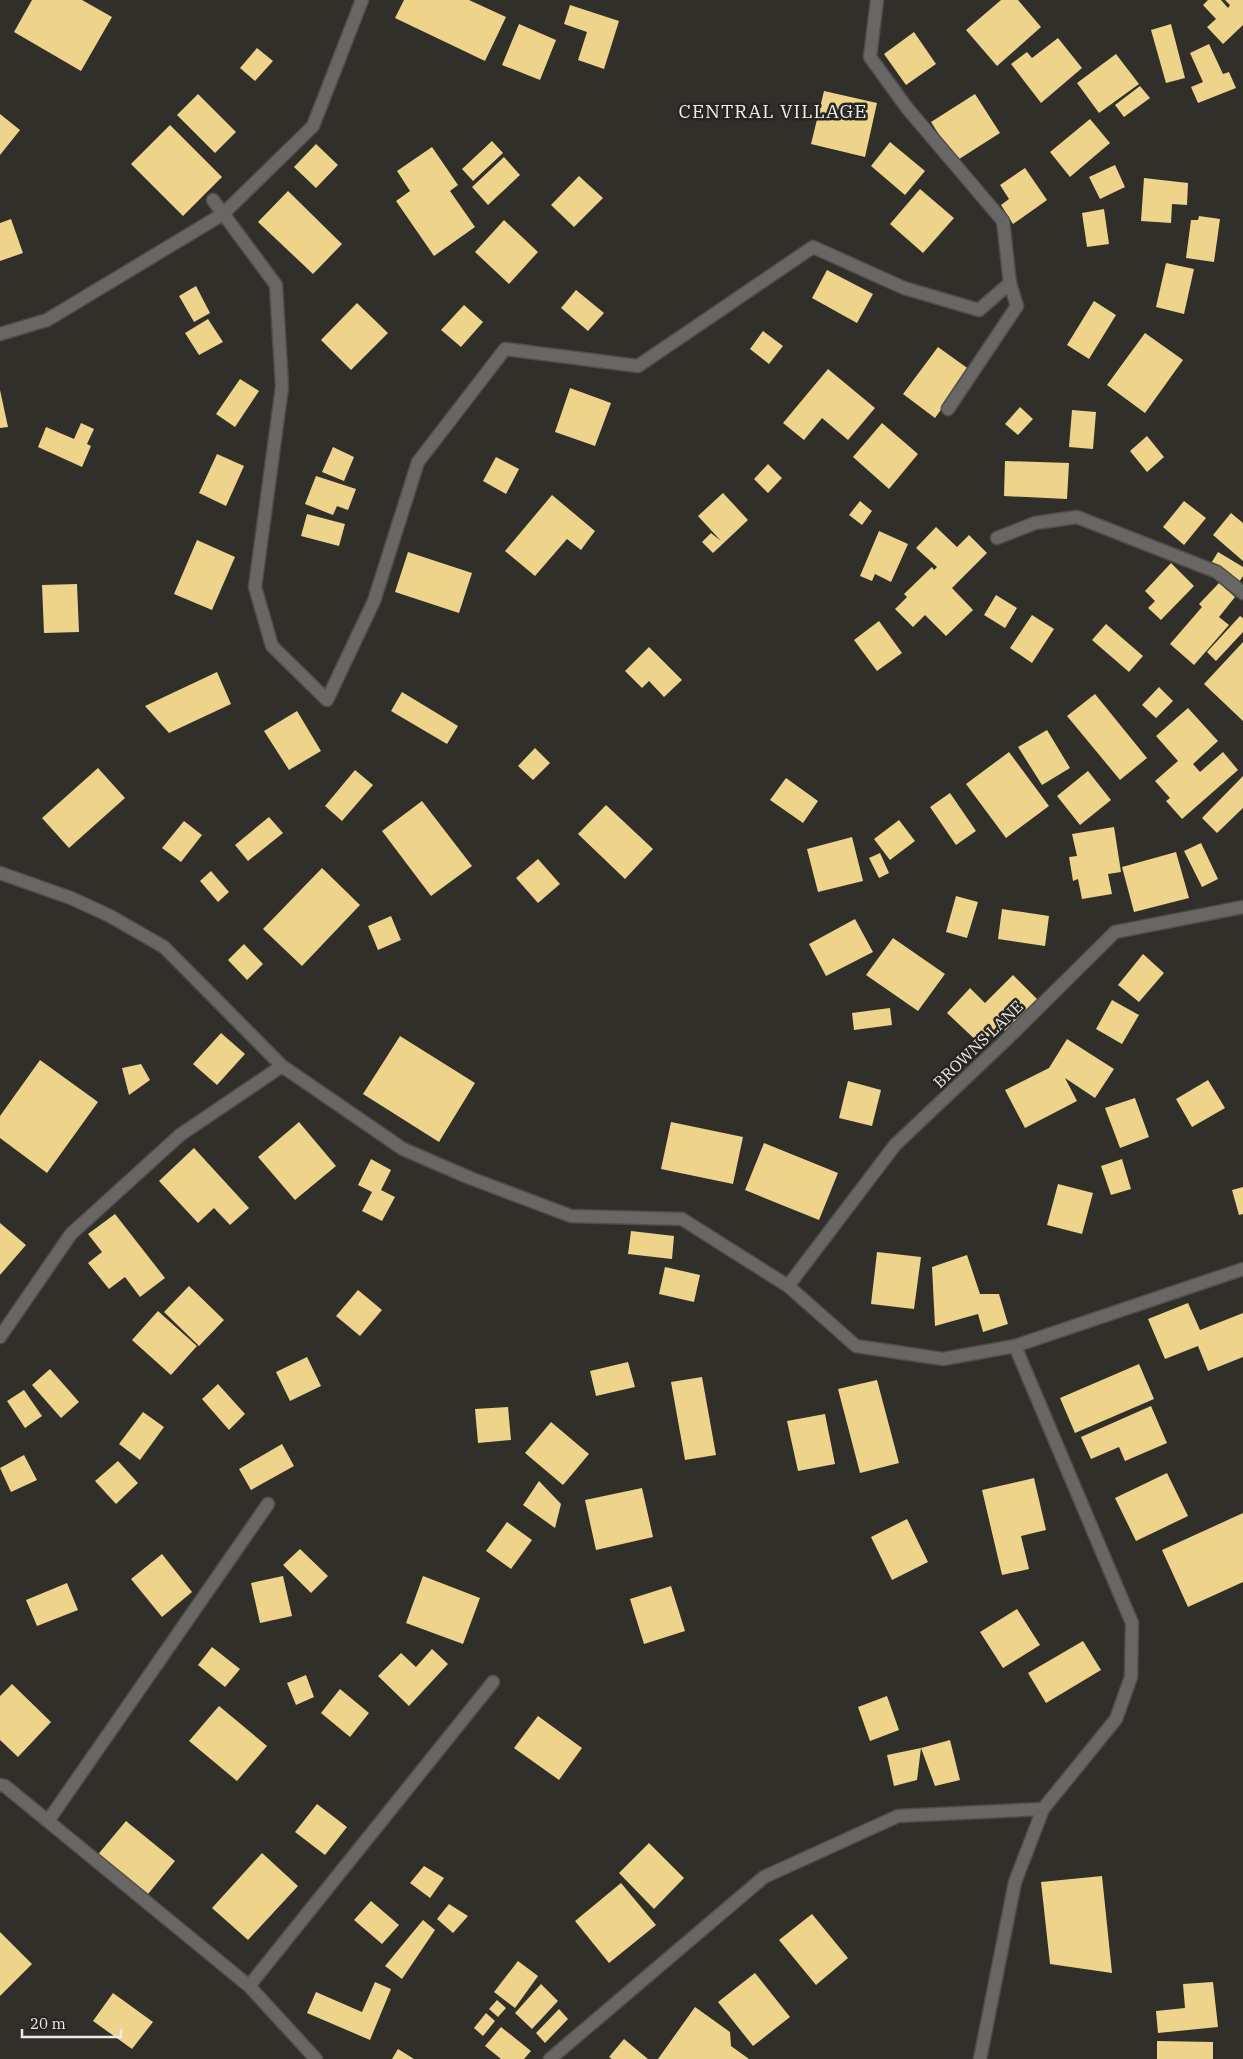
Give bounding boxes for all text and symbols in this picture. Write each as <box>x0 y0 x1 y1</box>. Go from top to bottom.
district label: CENTRAL VILLAGE <box>679 99 867 123</box>
street label: BROWNS LANE <box>929 996 1027 1092</box>
scale bar <box>22 2006 121 2038</box>
text: 20 m <box>30 2014 66 2033</box>

